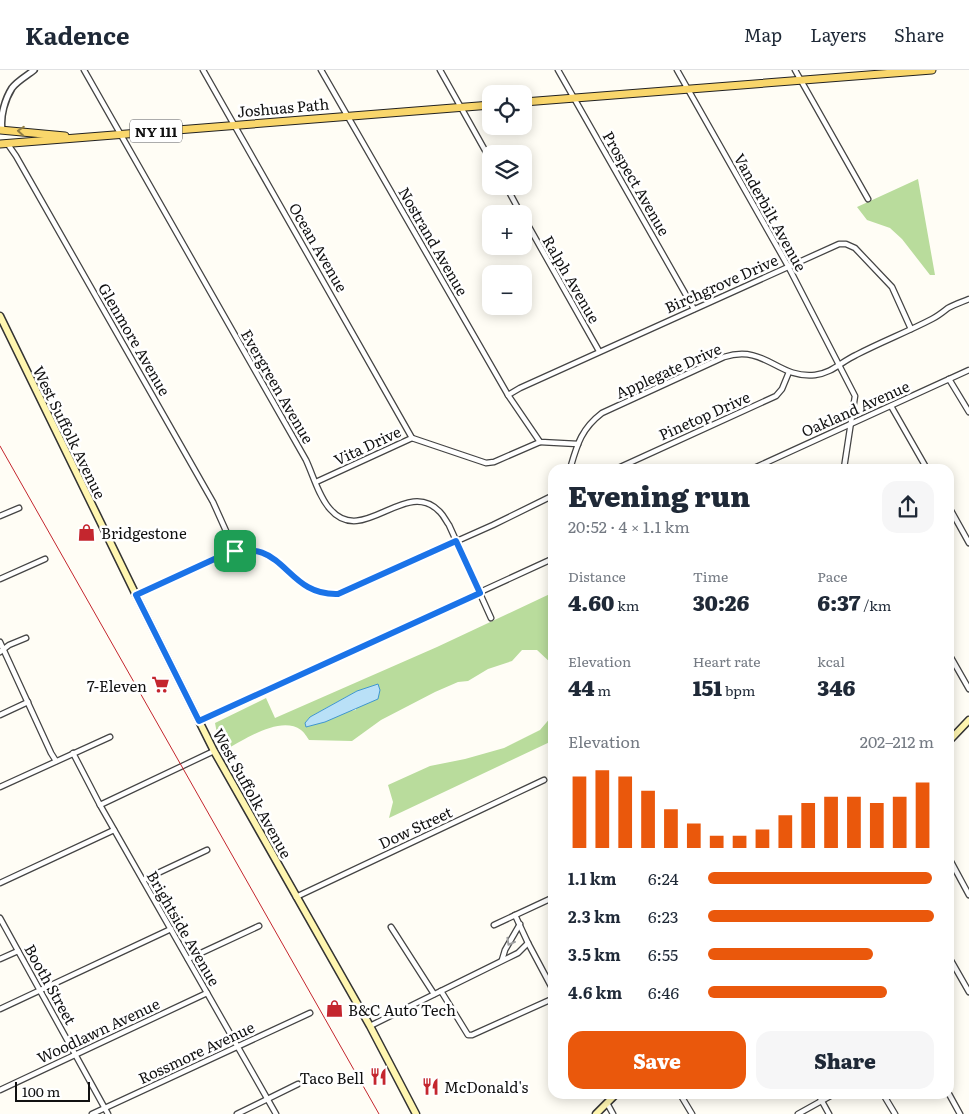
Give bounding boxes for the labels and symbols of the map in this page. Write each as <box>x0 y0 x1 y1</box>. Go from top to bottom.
street label: Joshuas Path <box>236 92 330 122</box>
road number: NY 111 <box>130 119 182 142</box>
one-way arrow <box>17 126 25 137</box>
street label: Prospect Avenue <box>598 126 676 240</box>
street label: Vanderbilt Avenue <box>729 149 813 275</box>
street label: Nostrand Avenue <box>393 182 475 300</box>
street label: Ocean Avenue <box>284 198 354 296</box>
street label: Ralph Avenue <box>537 231 607 328</box>
street label: Birchgrove Drive <box>661 248 781 318</box>
street label: Glenmore Avenue <box>93 278 177 400</box>
street label: Evergreen Avenue <box>236 324 320 448</box>
street label: Applegate Drive <box>611 336 725 404</box>
street label: West Suffolk Avenue <box>28 362 112 503</box>
street label: Oakland Avenue <box>797 374 913 442</box>
street label: Pinetop Drive <box>655 385 754 445</box>
street label: Vita Drive <box>330 419 405 471</box>
place label: Bridgestone <box>101 521 187 544</box>
shop icon: Bridgestone <box>77 522 97 542</box>
pin <box>214 530 256 572</box>
place label: 7-Eleven <box>87 674 147 697</box>
supermarket icon: 7-Eleven <box>151 675 171 695</box>
street label: West Suffolk Avenue <box>208 724 298 862</box>
street label: Dow Street <box>374 800 456 854</box>
street label: Brightside Avenue <box>142 866 226 990</box>
one-way arrow <box>506 936 516 945</box>
street label: Booth Street <box>19 939 83 1029</box>
street label: Woodlawn Avenue <box>33 991 163 1068</box>
place label: B&C Auto Tech <box>348 998 456 1021</box>
shop icon: B&C Auto Tech <box>324 999 344 1019</box>
street label: Rossmore Avenue <box>134 1015 258 1089</box>
place label: Taco Bell <box>299 1066 364 1089</box>
restaurant icon: Taco Bell <box>368 1067 388 1087</box>
place label: McDonald's <box>444 1075 528 1098</box>
restaurant icon: McDonald's <box>420 1076 440 1096</box>
scale bar <box>15 1079 90 1102</box>

